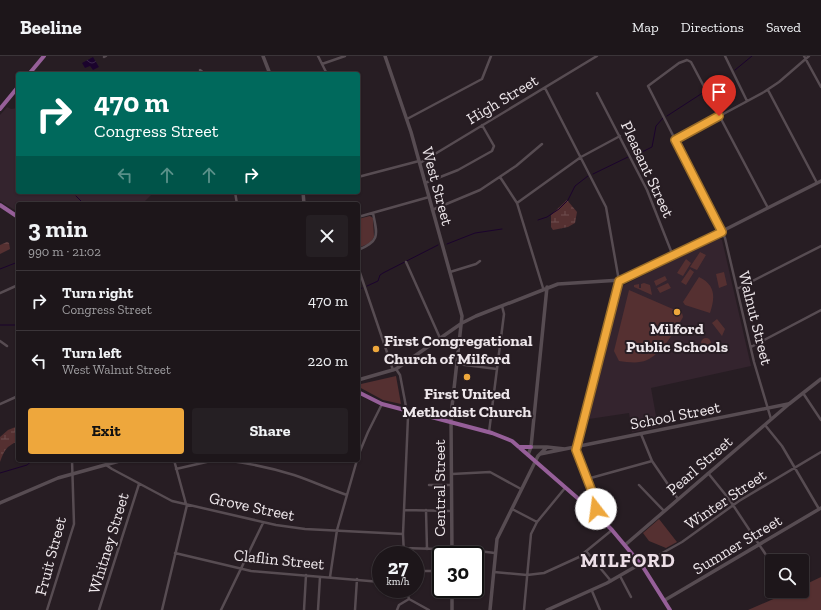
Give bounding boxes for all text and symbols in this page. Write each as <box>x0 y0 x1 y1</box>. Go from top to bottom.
text: Beeline <box>20 16 82 39</box>
text: Map <box>632 19 659 36</box>
text: Directions <box>681 19 744 36</box>
text: Saved <box>766 19 801 36</box>
street label: High Street <box>463 71 541 128</box>
pin <box>702 75 736 116</box>
icon: arrive <box>708 81 730 103</box>
text: 470 m <box>94 86 169 119</box>
icon: right <box>28 88 80 140</box>
street label: Pleasant Street <box>617 118 678 221</box>
text: Congress Street <box>94 120 218 142</box>
street label: West Street <box>418 145 457 228</box>
icon: left <box>114 164 136 186</box>
icon: ahead <box>156 164 178 186</box>
icon: ahead <box>198 164 220 186</box>
icon: right <box>240 164 262 186</box>
text: 3 min <box>28 214 88 243</box>
button: close <box>306 215 348 257</box>
text: 990 m · 21:02 <box>28 244 101 259</box>
street label: Walnut Street <box>735 269 776 367</box>
text: Turn right <box>62 284 133 302</box>
icon: right <box>28 290 50 312</box>
text: 470 m <box>308 292 348 310</box>
text: Congress Street <box>62 302 152 317</box>
marker: Milford Public Schools <box>672 307 682 317</box>
place label: Milford Public Schools <box>626 319 728 356</box>
place label: First Congregational Church of Milford <box>384 331 533 368</box>
text: Turn left <box>62 344 122 362</box>
marker: First Congregational Church of Milford <box>371 344 381 354</box>
icon: left <box>28 350 50 372</box>
text: 220 m <box>308 352 348 370</box>
text: West Walnut Street <box>62 362 171 377</box>
marker: First United Methodist Church <box>462 372 472 382</box>
place label: First United Methodist Church <box>402 384 532 421</box>
street label: School Street <box>628 397 722 434</box>
button: Exit <box>28 408 184 454</box>
button: Share <box>192 408 348 454</box>
street label: Pearl Street <box>663 432 736 499</box>
street label: Central Street <box>430 439 449 537</box>
street label: Winter Street <box>681 465 770 534</box>
street label: Grove Street <box>207 488 296 525</box>
position arrow <box>575 488 617 530</box>
street label: Whitney Street <box>84 490 133 596</box>
street label: Sumner Street <box>689 510 785 578</box>
street label: Fruit Street <box>31 515 70 598</box>
street label: Claflin Street <box>233 545 325 574</box>
speed limit sign: 30 <box>432 546 484 598</box>
district label: MILFORD <box>580 548 676 572</box>
map controls <box>765 554 809 598</box>
button: search <box>765 554 809 598</box>
text: 27 <box>388 555 408 579</box>
text: km/h <box>387 576 409 588</box>

